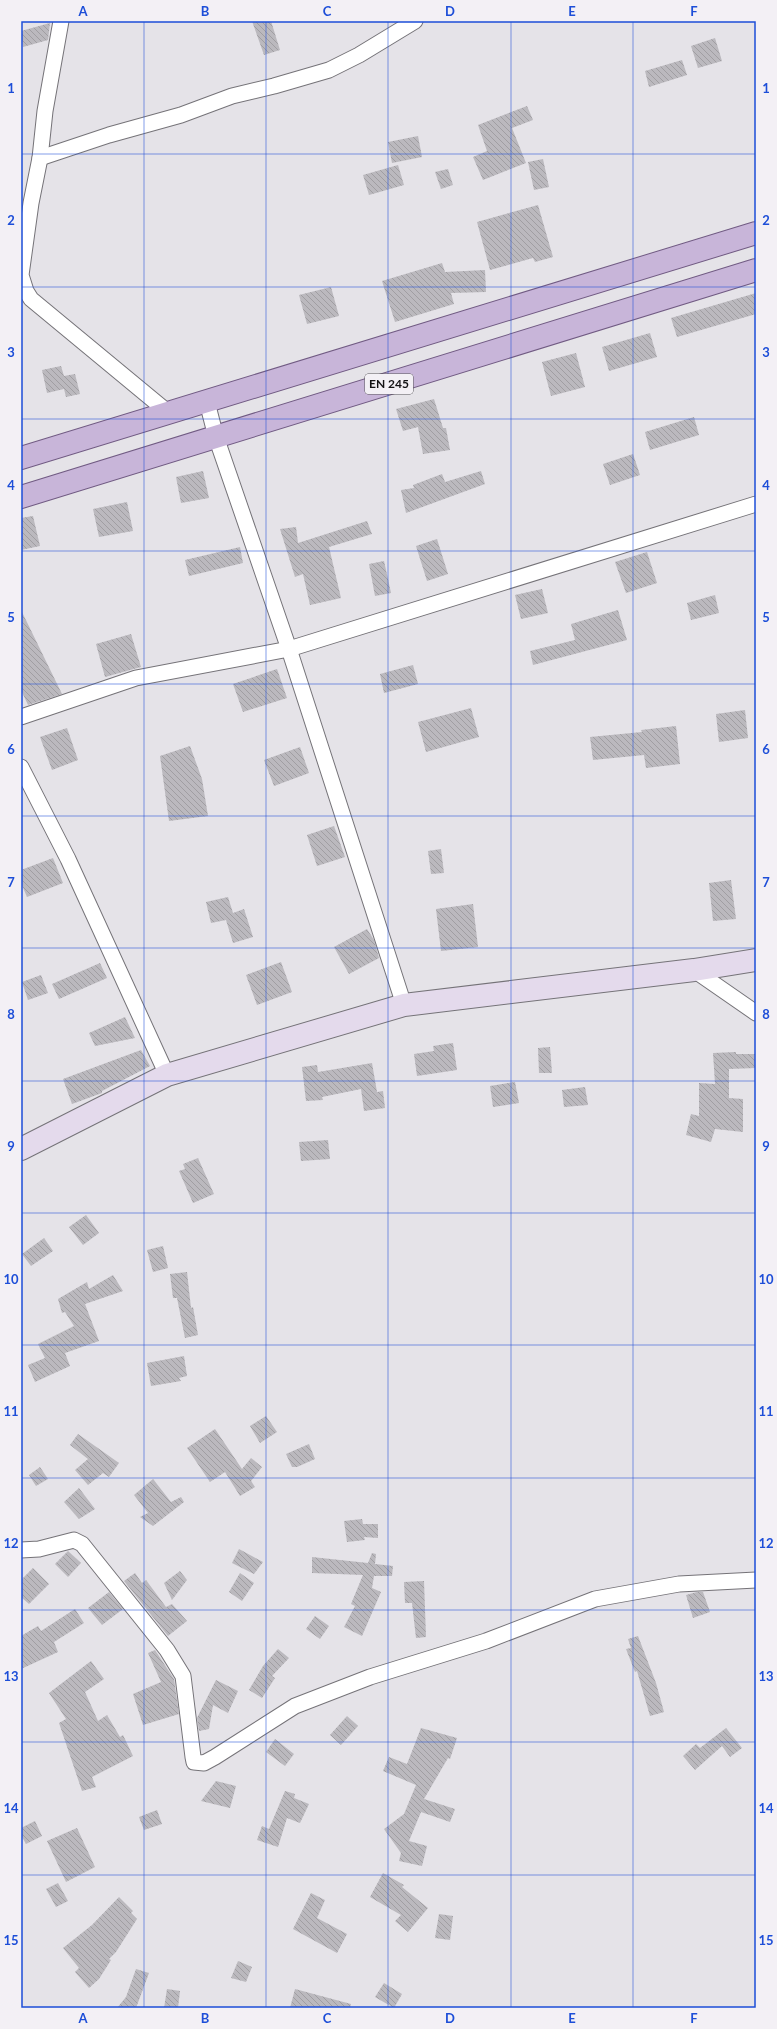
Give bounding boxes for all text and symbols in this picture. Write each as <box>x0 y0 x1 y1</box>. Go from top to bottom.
text: A <box>77 3 88 19</box>
text: B <box>201 3 210 19</box>
text: C <box>323 3 332 19</box>
text: D <box>445 3 455 19</box>
text: E <box>568 3 576 19</box>
text: F <box>690 3 698 19</box>
text: 1 <box>7 80 15 96</box>
text: 1 <box>762 80 770 96</box>
text: 2 <box>7 212 15 228</box>
text: 2 <box>762 212 770 228</box>
text: 3 <box>7 344 15 360</box>
text: 3 <box>762 344 770 360</box>
road number: EN 245 <box>365 374 413 394</box>
text: 4 <box>7 477 15 493</box>
text: 4 <box>762 477 770 493</box>
text: 5 <box>7 609 15 625</box>
text: 5 <box>762 609 770 625</box>
text: 6 <box>7 741 15 757</box>
text: 6 <box>762 741 770 757</box>
text: 7 <box>7 874 15 890</box>
text: 7 <box>762 874 770 890</box>
text: 8 <box>7 1006 15 1022</box>
text: 8 <box>762 1006 770 1022</box>
text: 9 <box>7 1138 15 1154</box>
text: 9 <box>762 1138 770 1154</box>
text: 10 <box>3 1271 19 1287</box>
text: 10 <box>758 1271 774 1287</box>
text: 11 <box>3 1403 19 1419</box>
text: 11 <box>758 1403 774 1419</box>
text: 12 <box>3 1535 19 1551</box>
text: 12 <box>758 1535 774 1551</box>
text: 13 <box>3 1668 19 1684</box>
text: 13 <box>758 1668 774 1684</box>
text: 14 <box>3 1800 19 1816</box>
text: 14 <box>758 1800 774 1816</box>
text: 15 <box>3 1932 19 1948</box>
text: 15 <box>758 1932 774 1948</box>
text: A <box>77 2010 88 2026</box>
text: B <box>201 2010 210 2026</box>
text: C <box>323 2010 332 2026</box>
text: D <box>445 2010 455 2026</box>
text: E <box>568 2010 576 2026</box>
text: F <box>690 2010 698 2026</box>

